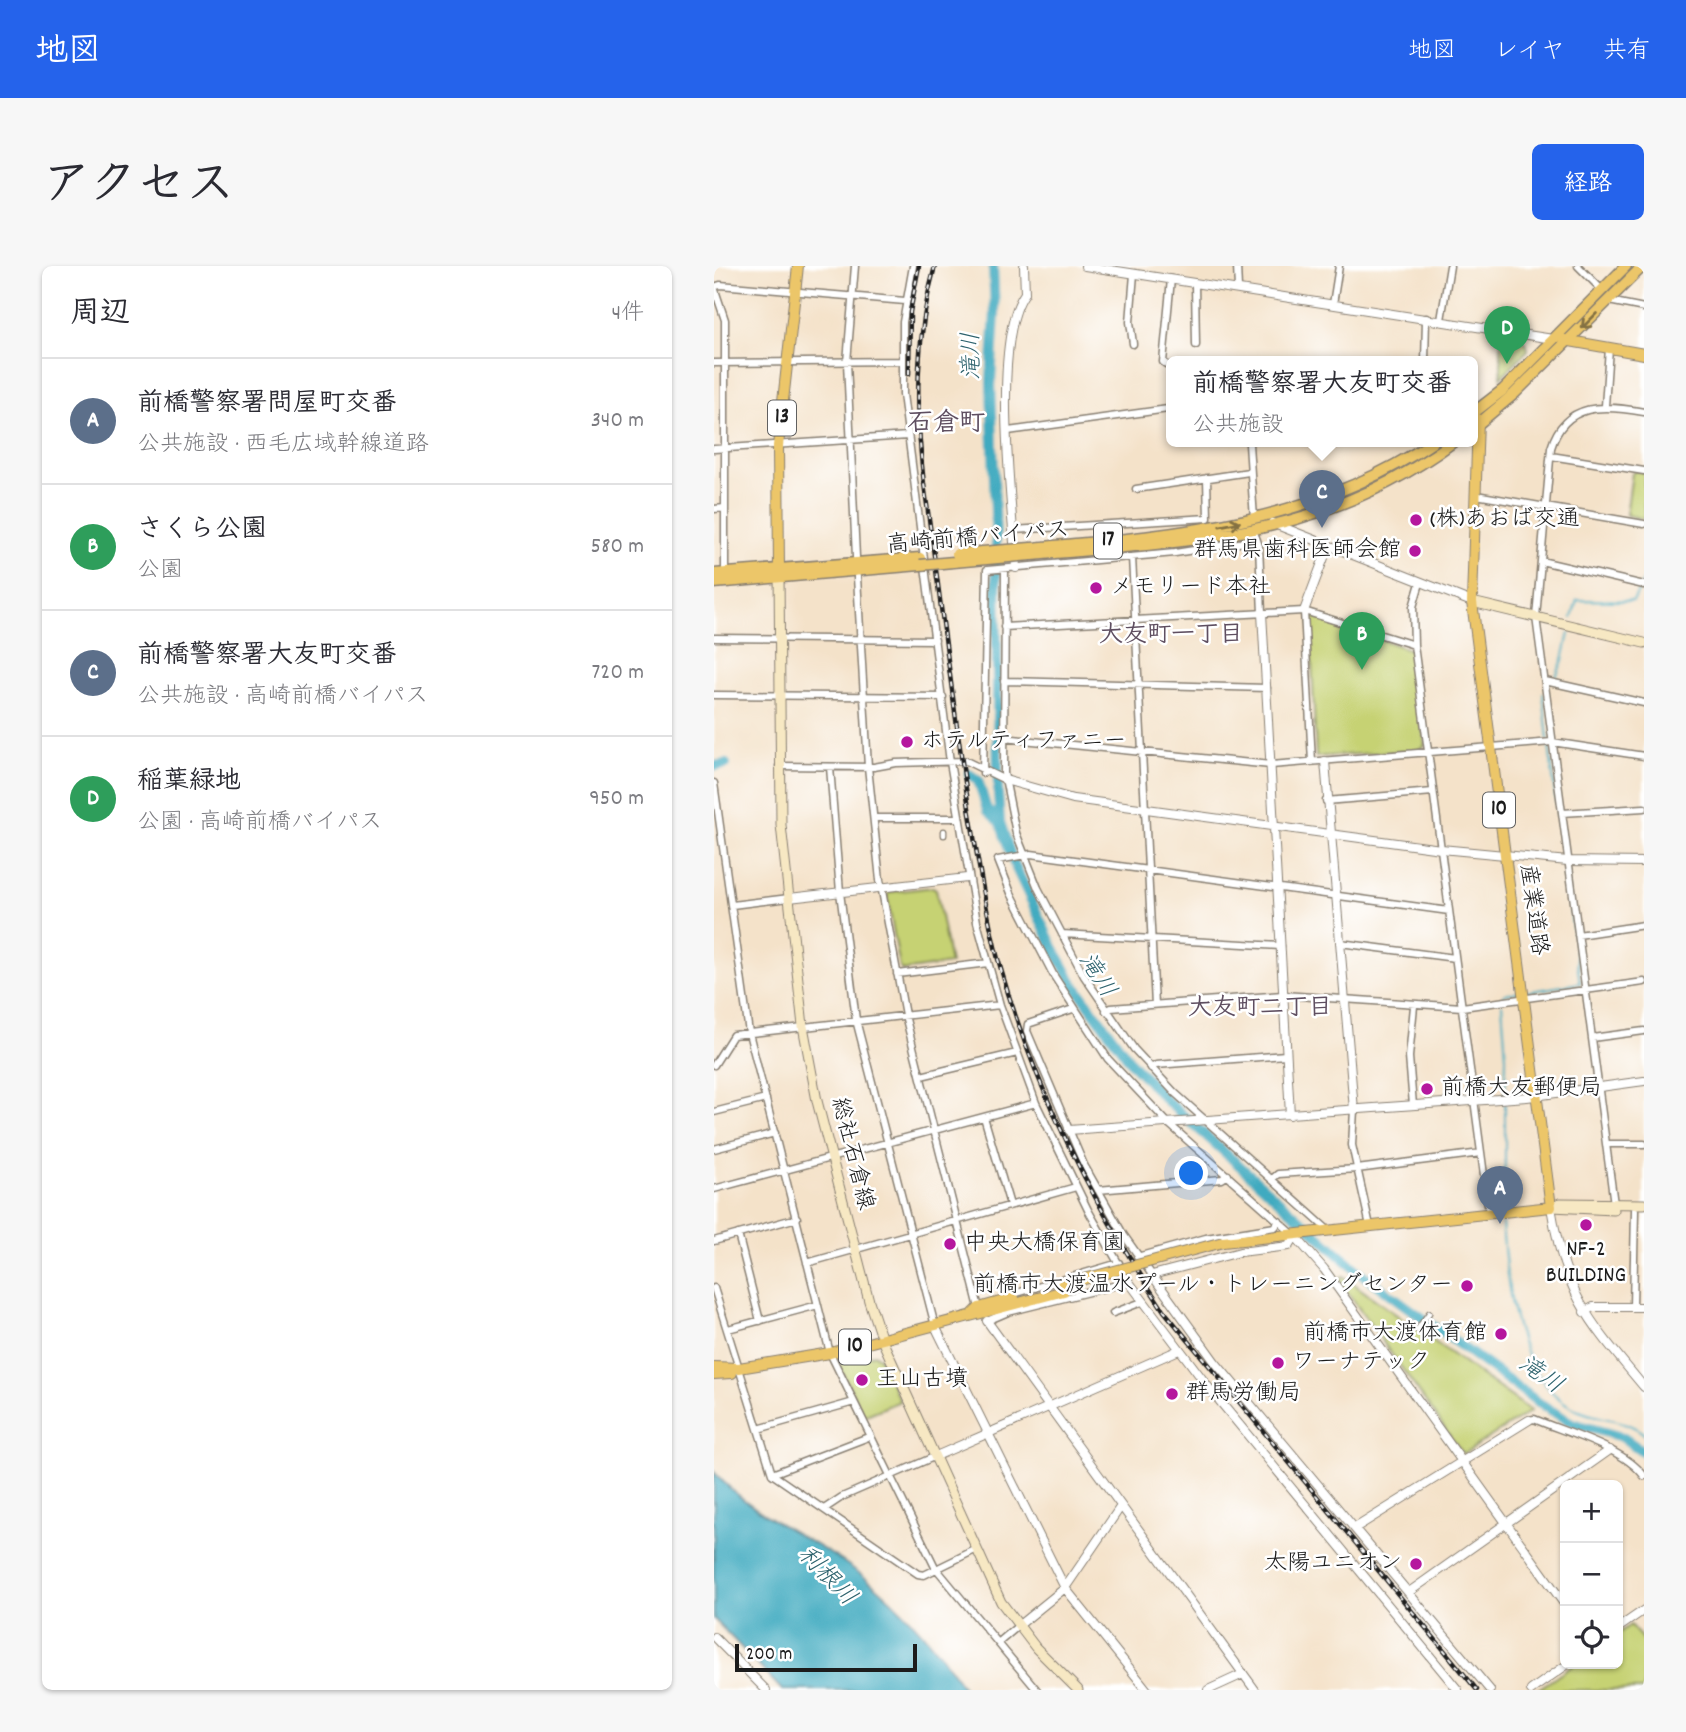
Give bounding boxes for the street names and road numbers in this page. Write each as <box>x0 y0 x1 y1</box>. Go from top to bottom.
road number: 13 <box>768 400 796 436</box>
street label: 高崎前橋バイパス <box>885 515 1071 563</box>
road number: 17 <box>1094 524 1122 558</box>
road number: 10 <box>1483 792 1515 828</box>
street label: 産業道路 <box>1509 862 1555 958</box>
street label: 総社石倉線 <box>821 1094 881 1214</box>
road number: 10 <box>839 1330 871 1364</box>

